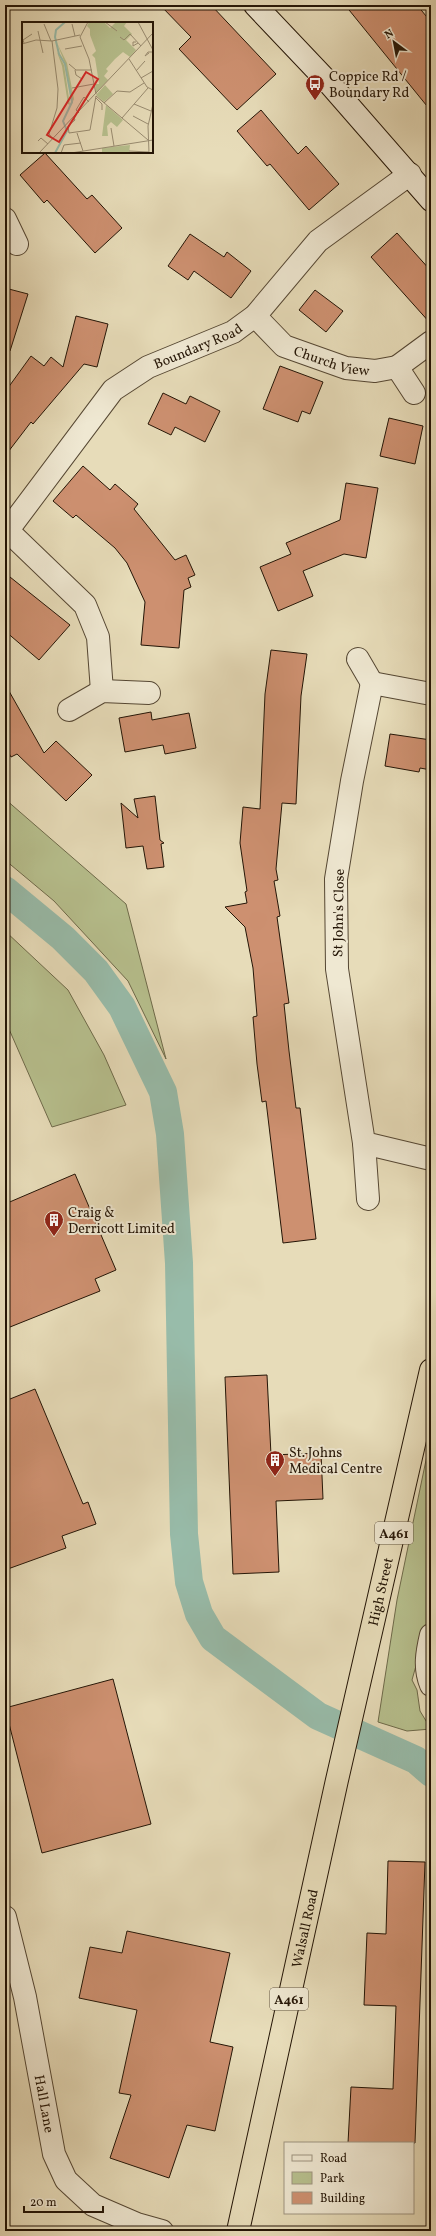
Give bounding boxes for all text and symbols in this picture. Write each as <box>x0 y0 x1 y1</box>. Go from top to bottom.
inset map <box>22 22 153 153</box>
north arrow <box>374 22 414 62</box>
text: N <box>382 26 397 43</box>
place label: Coppice Rd / Boundary Rd <box>329 68 409 103</box>
bus stop icon: Coppice Rd / Boundary Rd <box>304 73 326 101</box>
street label: Boundary Road <box>151 320 247 375</box>
street label: Church View <box>291 342 371 381</box>
street label: St John's Close <box>329 868 350 957</box>
place label: Craig & Derricott Limited <box>68 1204 175 1239</box>
building icon: Craig & Derricott Limited <box>43 1209 65 1237</box>
place label: St. Johns Medical Centre <box>289 1444 383 1479</box>
building icon: St. Johns Medical Centre <box>264 1449 286 1477</box>
road number: A461 <box>375 1522 413 1544</box>
street label: High Street <box>365 1556 399 1628</box>
street label: Walsall Road <box>288 1887 324 1970</box>
road number: A461 <box>270 1988 308 2010</box>
street label: Hall Lane <box>29 2073 58 2135</box>
legend <box>284 2142 414 2214</box>
text: Road <box>320 2151 347 2167</box>
text: Park <box>320 2171 345 2187</box>
scale bar <box>24 2188 103 2214</box>
text: Building <box>320 2191 365 2207</box>
text: 20 m <box>30 2195 57 2211</box>

